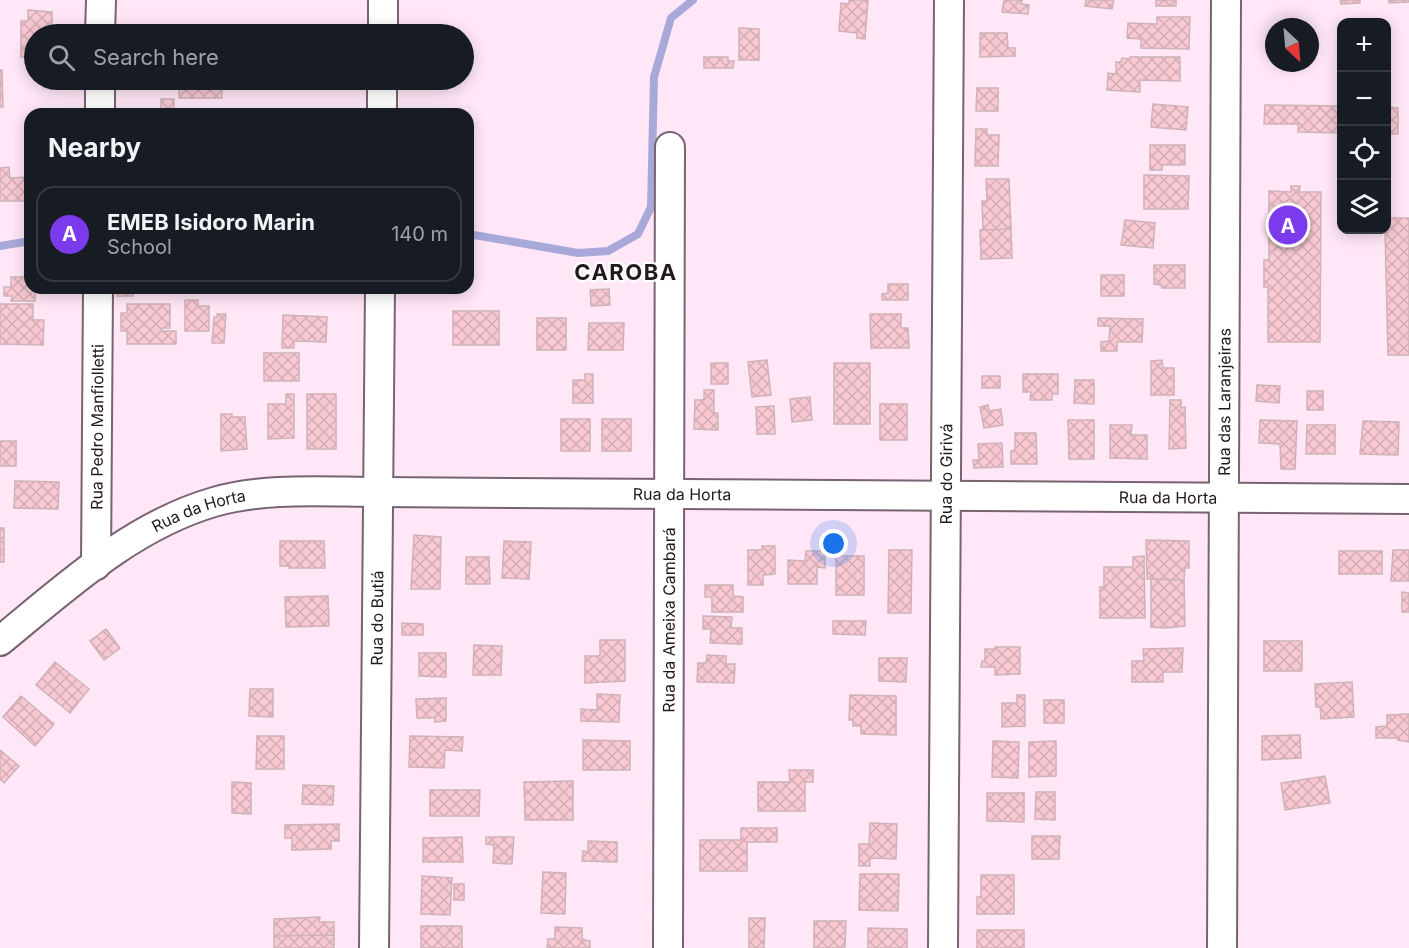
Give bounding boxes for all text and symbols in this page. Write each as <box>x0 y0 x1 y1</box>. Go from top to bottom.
north arrow <box>1265 18 1319 72</box>
map controls <box>1337 18 1391 234</box>
button: + <box>1337 18 1391 72</box>
search box <box>24 24 474 90</box>
icon: search <box>45 41 78 74</box>
text: Search here <box>93 44 219 70</box>
button: − <box>1337 72 1391 126</box>
button: locate <box>1337 126 1391 180</box>
text: Nearby <box>48 132 141 163</box>
button: layers <box>1337 180 1391 234</box>
pin: A <box>1268 202 1308 248</box>
text: EMEB Isidoro Marin <box>107 209 315 235</box>
text: A <box>62 222 77 246</box>
text: 140 m <box>391 222 448 246</box>
text: School <box>107 235 172 259</box>
district label: CAROBA <box>574 259 678 285</box>
street label: Rua das Laranjeiras <box>1214 328 1235 476</box>
street label: Rua Pedro Manfiolletti <box>86 344 108 510</box>
street label: Rua do Girivá <box>936 423 956 525</box>
street label: Rua da Horta <box>633 484 731 504</box>
street label: Rua da Horta <box>148 485 247 536</box>
street label: Rua da Horta <box>1119 487 1217 508</box>
street label: Rua da Ameixa Cambará <box>659 527 679 713</box>
your location <box>819 529 848 558</box>
street label: Rua do Butiá <box>367 570 387 666</box>

